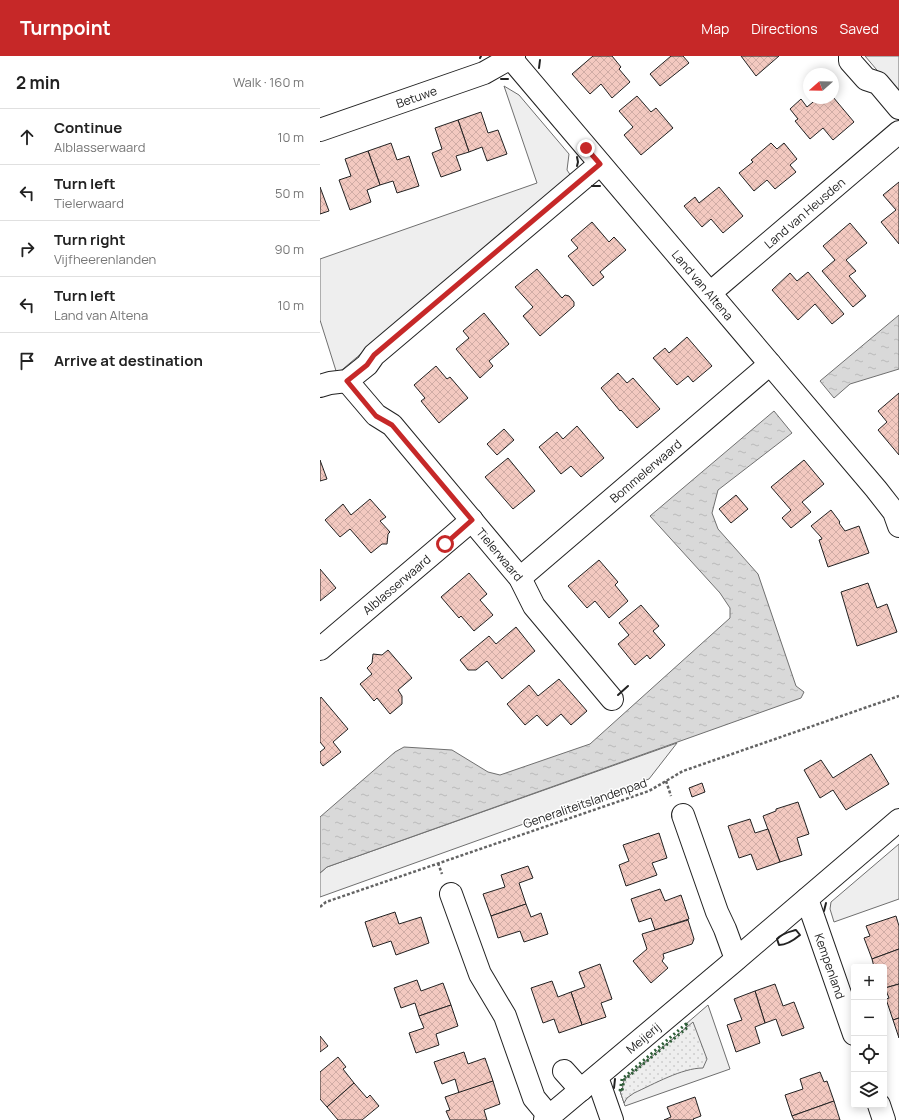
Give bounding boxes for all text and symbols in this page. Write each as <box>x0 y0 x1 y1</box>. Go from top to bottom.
text: Turnpoint <box>20 15 111 41</box>
text: Map <box>701 19 729 38</box>
text: Directions <box>751 19 818 38</box>
text: Saved <box>840 19 879 38</box>
north arrow <box>803 68 839 104</box>
text: 2 min <box>16 71 60 94</box>
text: Walk · 160 m <box>233 73 304 91</box>
street label: Betuwe <box>394 82 439 111</box>
text: Continue <box>54 117 122 138</box>
icon: ahead <box>16 126 38 148</box>
text: 10 m <box>277 128 304 146</box>
text: Alblasserwaard <box>54 138 145 156</box>
route end <box>577 139 595 157</box>
text: Turn left <box>54 173 116 194</box>
street label: Land van Heusden <box>760 173 848 252</box>
icon: left <box>16 182 38 204</box>
text: 50 m <box>275 184 304 202</box>
text: Tielerwaard <box>54 194 124 212</box>
text: Turn right <box>54 229 125 250</box>
icon: right <box>16 238 38 260</box>
text: 90 m <box>274 240 304 258</box>
street label: Land van Altena <box>668 246 738 324</box>
text: Vijfheerenlanden <box>54 250 156 268</box>
text: Turn left <box>54 285 116 306</box>
icon: left <box>16 294 38 316</box>
text: 10 m <box>277 296 304 314</box>
text: Land van Altena <box>54 306 148 324</box>
icon: arrive <box>16 350 38 372</box>
text: Arrive at destination <box>54 350 203 371</box>
street label: Bommelerwaard <box>606 435 685 506</box>
street label: Tielerwaard <box>473 524 527 584</box>
route start <box>436 535 454 553</box>
street label: Alblasserwaard <box>359 550 434 618</box>
street label: Generaliteitslandenpad <box>521 774 649 832</box>
street label: Kempenland <box>811 931 850 1001</box>
map controls <box>851 964 887 1108</box>
button: + <box>851 964 887 1000</box>
button: − <box>851 1000 887 1036</box>
street label: Meijerij <box>622 1018 664 1057</box>
button: locate <box>851 1036 887 1072</box>
button: layers <box>851 1072 887 1108</box>

